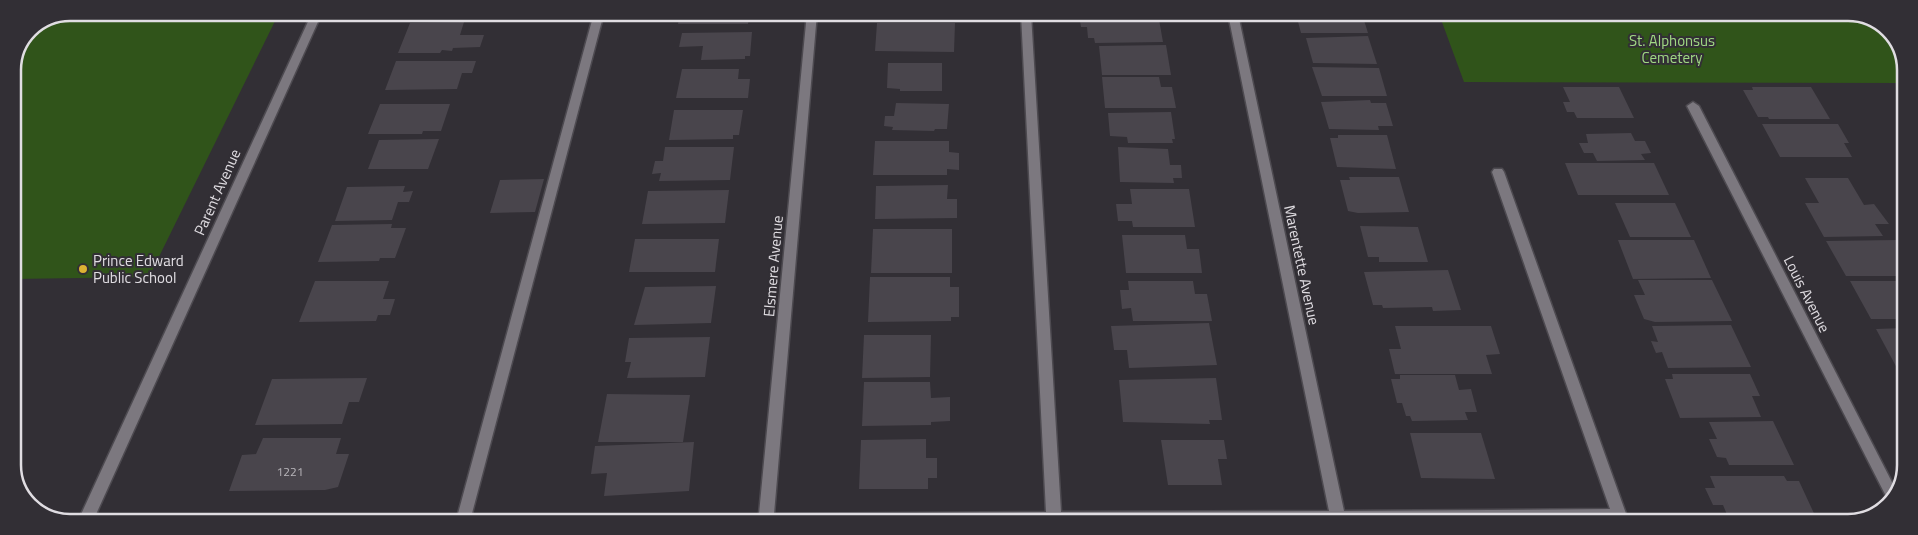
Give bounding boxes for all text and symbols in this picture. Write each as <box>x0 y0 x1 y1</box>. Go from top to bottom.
park label: St. Alphonsus Cemetery <box>1629 29 1715 69</box>
street label: Parent Avenue <box>188 145 246 239</box>
street label: Marentette Avenue <box>1278 203 1326 327</box>
street label: Elsmere Avenue <box>757 214 789 318</box>
place label: Prince Edward Public School <box>93 249 184 289</box>
street label: Louis Avenue <box>1778 252 1836 336</box>
marker: Prince Edward Public School <box>77 263 89 275</box>
house number: 1221 <box>277 462 303 481</box>

